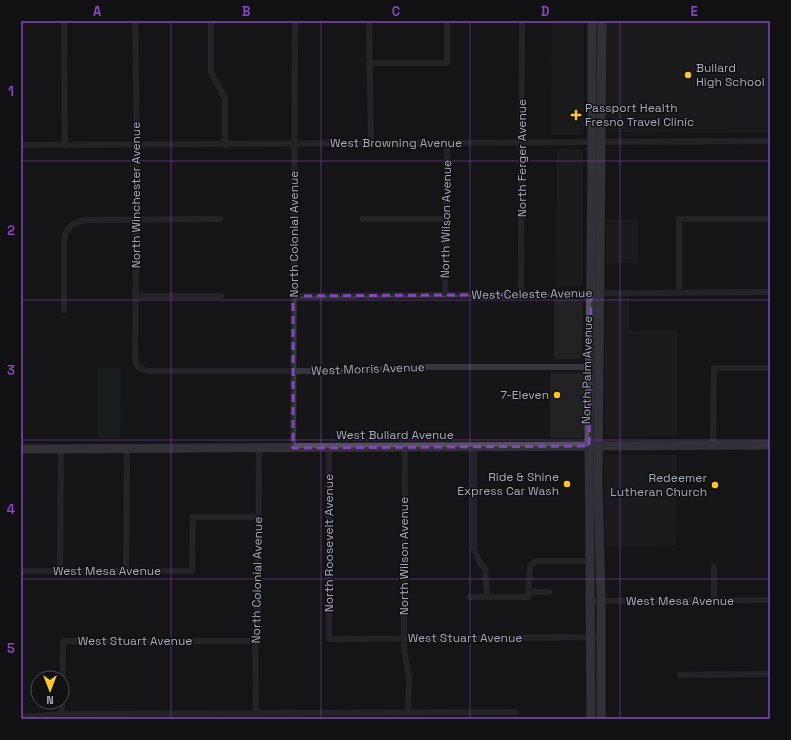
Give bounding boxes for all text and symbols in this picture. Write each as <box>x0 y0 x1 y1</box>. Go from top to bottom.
text: A <box>93 3 102 20</box>
text: B <box>242 3 251 20</box>
text: C <box>392 3 400 20</box>
text: D <box>541 3 550 20</box>
text: E <box>690 3 698 20</box>
place label: Bullard High School <box>696 60 765 90</box>
marker: Bullard High School <box>683 70 693 80</box>
text: 1 <box>8 83 14 100</box>
street label: North Ferger Avenue <box>514 99 530 217</box>
place label: Passport Health Fresno Travel Clinic <box>585 100 694 130</box>
marker: Passport Health Fresno Travel Clinic <box>570 109 582 121</box>
street label: North Winchester Avenue <box>128 122 144 268</box>
street label: West Browning Avenue <box>330 135 462 151</box>
street label: North Wilson Avenue <box>437 160 455 278</box>
street label: North Colonial Avenue <box>286 171 302 297</box>
text: 2 <box>7 222 15 239</box>
street label: West Celeste Avenue <box>471 285 593 303</box>
street label: North Palm Avenue <box>578 316 596 424</box>
street label: West Morris Avenue <box>311 359 425 379</box>
text: 3 <box>7 362 15 379</box>
place label: 7-Eleven <box>500 387 549 403</box>
marker: 7-Eleven <box>552 390 562 400</box>
street label: West Bullard Avenue <box>336 427 454 443</box>
place label: Ride & Shine Express Car Wash <box>457 469 559 499</box>
place label: Redeemer Lutheran Church <box>610 470 707 500</box>
street label: North Roosevelt Avenue <box>321 474 337 612</box>
marker: Ride & Shine Express Car Wash <box>562 479 572 489</box>
marker: Redeemer Lutheran Church <box>710 480 720 490</box>
street label: North Wilson Avenue <box>396 497 412 615</box>
text: 4 <box>7 501 15 518</box>
street label: North Colonial Avenue <box>248 516 266 644</box>
street label: West Mesa Avenue <box>53 563 161 579</box>
street label: West Mesa Avenue <box>626 593 734 609</box>
street label: West Stuart Avenue <box>408 630 522 646</box>
street label: West Stuart Avenue <box>78 633 192 649</box>
text: 5 <box>7 640 15 657</box>
north arrow <box>30 670 70 710</box>
text: N <box>46 693 54 707</box>

